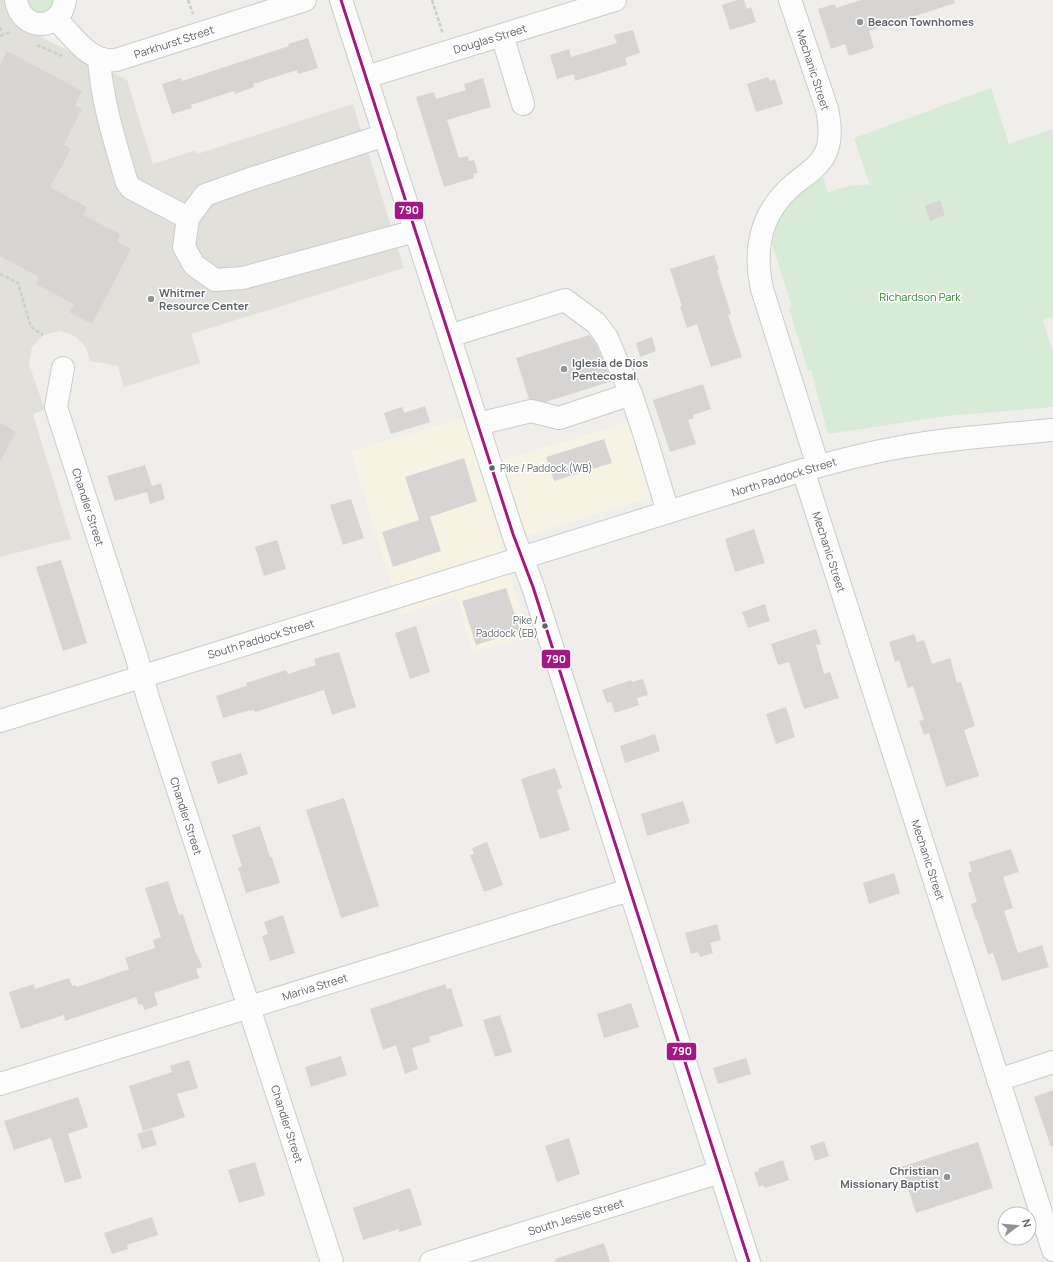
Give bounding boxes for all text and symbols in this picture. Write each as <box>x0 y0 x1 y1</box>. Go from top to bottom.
place label: Beacon Townhomes <box>868 14 974 29</box>
marker: Beacon Townhomes <box>855 17 865 27</box>
street label: Douglas Street <box>451 20 528 57</box>
street label: Parkhurst Street <box>132 22 216 62</box>
street label: Mechanic Street <box>793 28 834 112</box>
line badge: 790 <box>394 201 424 220</box>
text: 790 <box>399 202 419 217</box>
place label: Whitmer Resource Center <box>159 285 249 313</box>
park label: Richardson Park <box>879 289 961 304</box>
marker: Whitmer Resource Center <box>146 294 156 304</box>
place label: Iglesia de Dios Pentecostal <box>572 355 648 383</box>
marker: Iglesia de Dios Pentecostal <box>559 364 569 374</box>
street label: North Paddock Street <box>729 453 838 500</box>
place label: Pike / Paddock (WB) <box>500 461 593 475</box>
marker: Pike / Paddock (WB) <box>487 463 497 473</box>
street label: Chandler Street <box>69 466 108 548</box>
street label: Mechanic Street <box>809 510 850 594</box>
place label: Pike / Paddock (EB) <box>476 613 538 640</box>
street label: South Paddock Street <box>206 615 316 662</box>
marker: Pike / Paddock (EB) <box>540 621 550 631</box>
line badge: 790 <box>541 649 571 669</box>
text: 790 <box>546 651 566 666</box>
street label: Chandler Street <box>167 775 206 857</box>
street label: Mechanic Street <box>908 818 949 902</box>
street label: Mariva Street <box>280 969 349 1004</box>
line badge: 790 <box>666 1042 697 1061</box>
text: 790 <box>672 1043 692 1058</box>
street label: Chandler Street <box>268 1083 307 1165</box>
place label: Christian Missionary Baptist <box>840 1163 939 1191</box>
marker: Christian Missionary Baptist <box>942 1172 952 1182</box>
street label: South Jessie Street <box>526 1195 626 1238</box>
north arrow <box>997 1206 1037 1246</box>
text: N <box>1019 1217 1035 1229</box>

